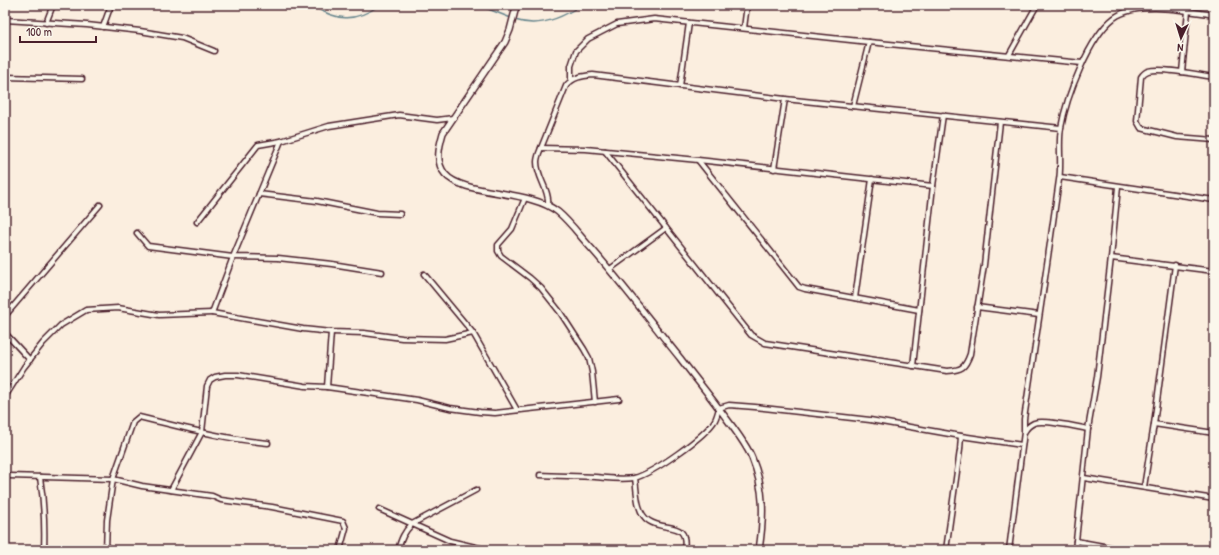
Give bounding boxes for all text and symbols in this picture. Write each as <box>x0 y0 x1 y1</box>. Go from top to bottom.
scale bar <box>20 18 96 44</box>
north arrow <box>1161 18 1201 58</box>
text: 100 m <box>26 23 52 40</box>
text: N <box>1177 41 1184 55</box>

